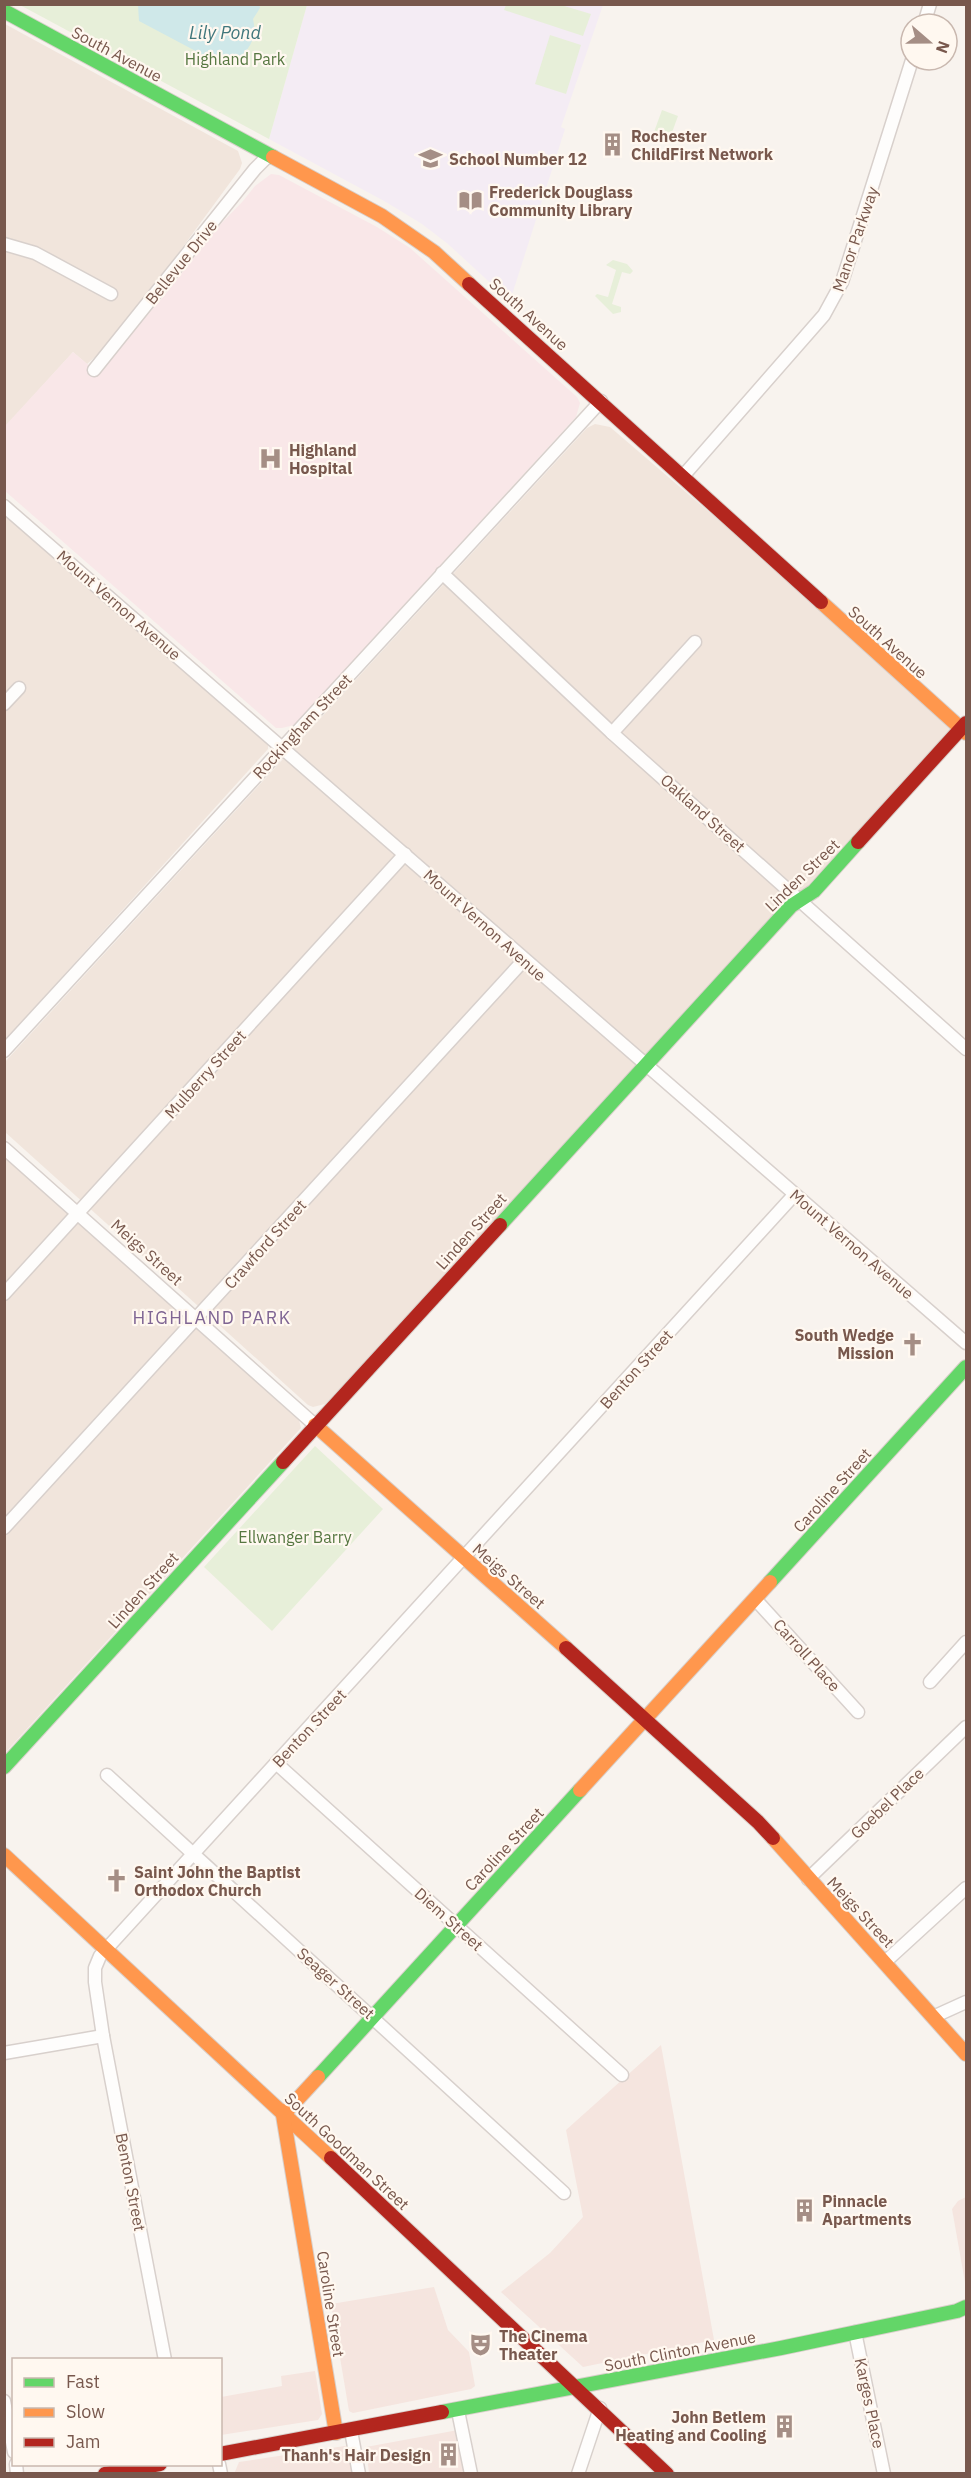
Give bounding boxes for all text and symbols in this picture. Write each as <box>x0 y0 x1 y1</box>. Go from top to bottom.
north arrow <box>899 12 959 72</box>
water label: Lily Pond <box>189 21 262 44</box>
street label: South Avenue <box>68 22 166 86</box>
text: N <box>932 38 954 56</box>
park label: Highland Park <box>185 49 286 69</box>
place label: Rochester ChildFirst Network <box>631 126 774 164</box>
building icon: Rochester ChildFirst Network <box>600 132 626 158</box>
school or university icon: School Number 12 <box>418 146 444 172</box>
place label: School Number 12 <box>449 149 587 169</box>
place label: Frederick Douglass Community Library <box>489 182 633 220</box>
street label: Manor Parkway <box>828 184 882 294</box>
library icon: Frederick Douglass Community Library <box>458 188 484 214</box>
street label: Bellevue Drive <box>141 215 221 308</box>
street label: South Avenue <box>485 273 573 355</box>
place label: Highland Hospital <box>289 440 357 478</box>
hospital icon: Highland Hospital <box>258 446 284 472</box>
street label: Mount Vernon Avenue <box>53 546 185 664</box>
street label: South Avenue <box>844 601 932 683</box>
street label: Rockingham Street <box>248 669 356 783</box>
street label: Oakland Street <box>656 770 750 856</box>
street label: Linden Street <box>761 834 843 916</box>
street label: Mount Vernon Avenue <box>420 865 550 985</box>
street label: Mulberry Street <box>160 1026 250 1122</box>
street label: Mount Vernon Avenue <box>786 1185 918 1303</box>
street label: Linden Street <box>431 1189 511 1273</box>
street label: Crawford Street <box>220 1195 310 1293</box>
street label: Meigs Street <box>107 1215 187 1289</box>
district label: HIGHLAND PARK <box>132 1306 292 1329</box>
street label: Benton Street <box>595 1325 677 1413</box>
place label: South Wedge Mission <box>794 1325 894 1363</box>
church icon: South Wedge Mission <box>899 1331 925 1357</box>
street label: Caroline Street <box>789 1444 875 1536</box>
park label: Ellwanger Barry <box>238 1527 352 1547</box>
street label: Meigs Street <box>469 1539 549 1613</box>
street label: Linden Street <box>103 1548 183 1632</box>
street label: Carroll Place <box>769 1615 845 1696</box>
street label: Benton Street <box>268 1685 350 1771</box>
street label: Goebel Place <box>846 1763 928 1843</box>
street label: Caroline Street <box>460 1803 548 1895</box>
place label: Saint John the Baptist Orthodox Church <box>134 1862 301 1900</box>
church icon: Saint John the Baptist Orthodox Church <box>103 1868 129 1894</box>
street label: Meigs Street <box>823 1872 899 1952</box>
street label: Diem Street <box>411 1883 487 1955</box>
street label: Seager Street <box>293 1943 379 2023</box>
street label: South Goodman Street <box>280 2088 414 2214</box>
street label: Benton Street <box>112 2131 150 2233</box>
place label: Pinnacle Apartments <box>822 2191 911 2229</box>
building icon: Pinnacle Apartments <box>791 2197 817 2223</box>
street label: Caroline Street <box>313 2250 349 2358</box>
place label: The Cinema Theater <box>499 2326 588 2364</box>
street label: South Clinton Avenue <box>602 2326 758 2376</box>
theatre icon: The Cinema Theater <box>468 2332 494 2358</box>
street label: Karges Place <box>851 2356 889 2450</box>
legend <box>12 2358 222 2466</box>
text: Fast <box>66 2370 100 2393</box>
text: Slow <box>66 2400 105 2423</box>
place label: John Betlem Heating and Cooling <box>615 2407 766 2445</box>
building icon: John Betlem Heating and Cooling <box>771 2413 797 2439</box>
text: Jam <box>66 2430 101 2453</box>
building icon: Thanh's Hair Design <box>436 2442 462 2468</box>
place label: Thanh's Hair Design <box>281 2445 431 2465</box>

